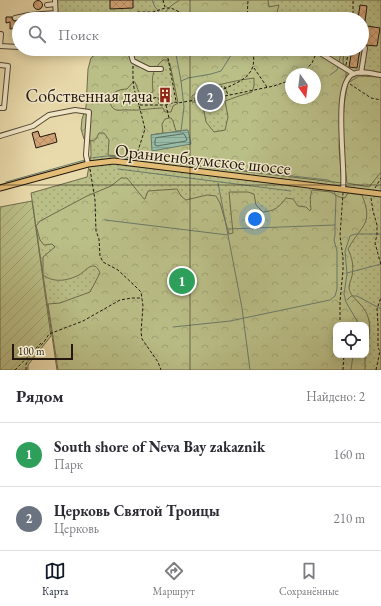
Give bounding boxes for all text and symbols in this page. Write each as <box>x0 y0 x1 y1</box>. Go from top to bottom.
search box <box>12 12 369 56</box>
icon: search <box>26 23 48 45</box>
text: Поиск <box>58 25 99 44</box>
north arrow <box>285 68 321 104</box>
pin: 2 <box>197 82 223 112</box>
place label: Собственная дача <box>26 84 154 107</box>
building icon: Собственная дача <box>156 86 174 104</box>
street label: Ораниенбаумское шоссе <box>114 138 292 180</box>
your location <box>245 209 265 229</box>
pin: 1 <box>169 266 195 296</box>
map controls <box>333 322 369 358</box>
button: locate <box>333 322 369 358</box>
scale bar <box>12 342 73 361</box>
text: 100 m <box>18 344 45 358</box>
text: Рядом <box>16 385 64 407</box>
text: Найдено: 2 <box>306 388 365 405</box>
text: South shore of Neva Bay zakaznik <box>54 437 265 456</box>
text: 1 <box>26 446 32 463</box>
text: 160 m <box>334 446 365 463</box>
text: Парк <box>54 456 83 473</box>
text: Церковь Святой Троицы <box>54 501 220 520</box>
text: 2 <box>26 510 32 527</box>
text: 210 m <box>334 510 365 527</box>
text: Церковь <box>54 520 99 537</box>
tab: Карта <box>42 560 68 598</box>
tab: Маршрут <box>153 560 195 598</box>
tab: Сохранённые <box>279 560 339 598</box>

